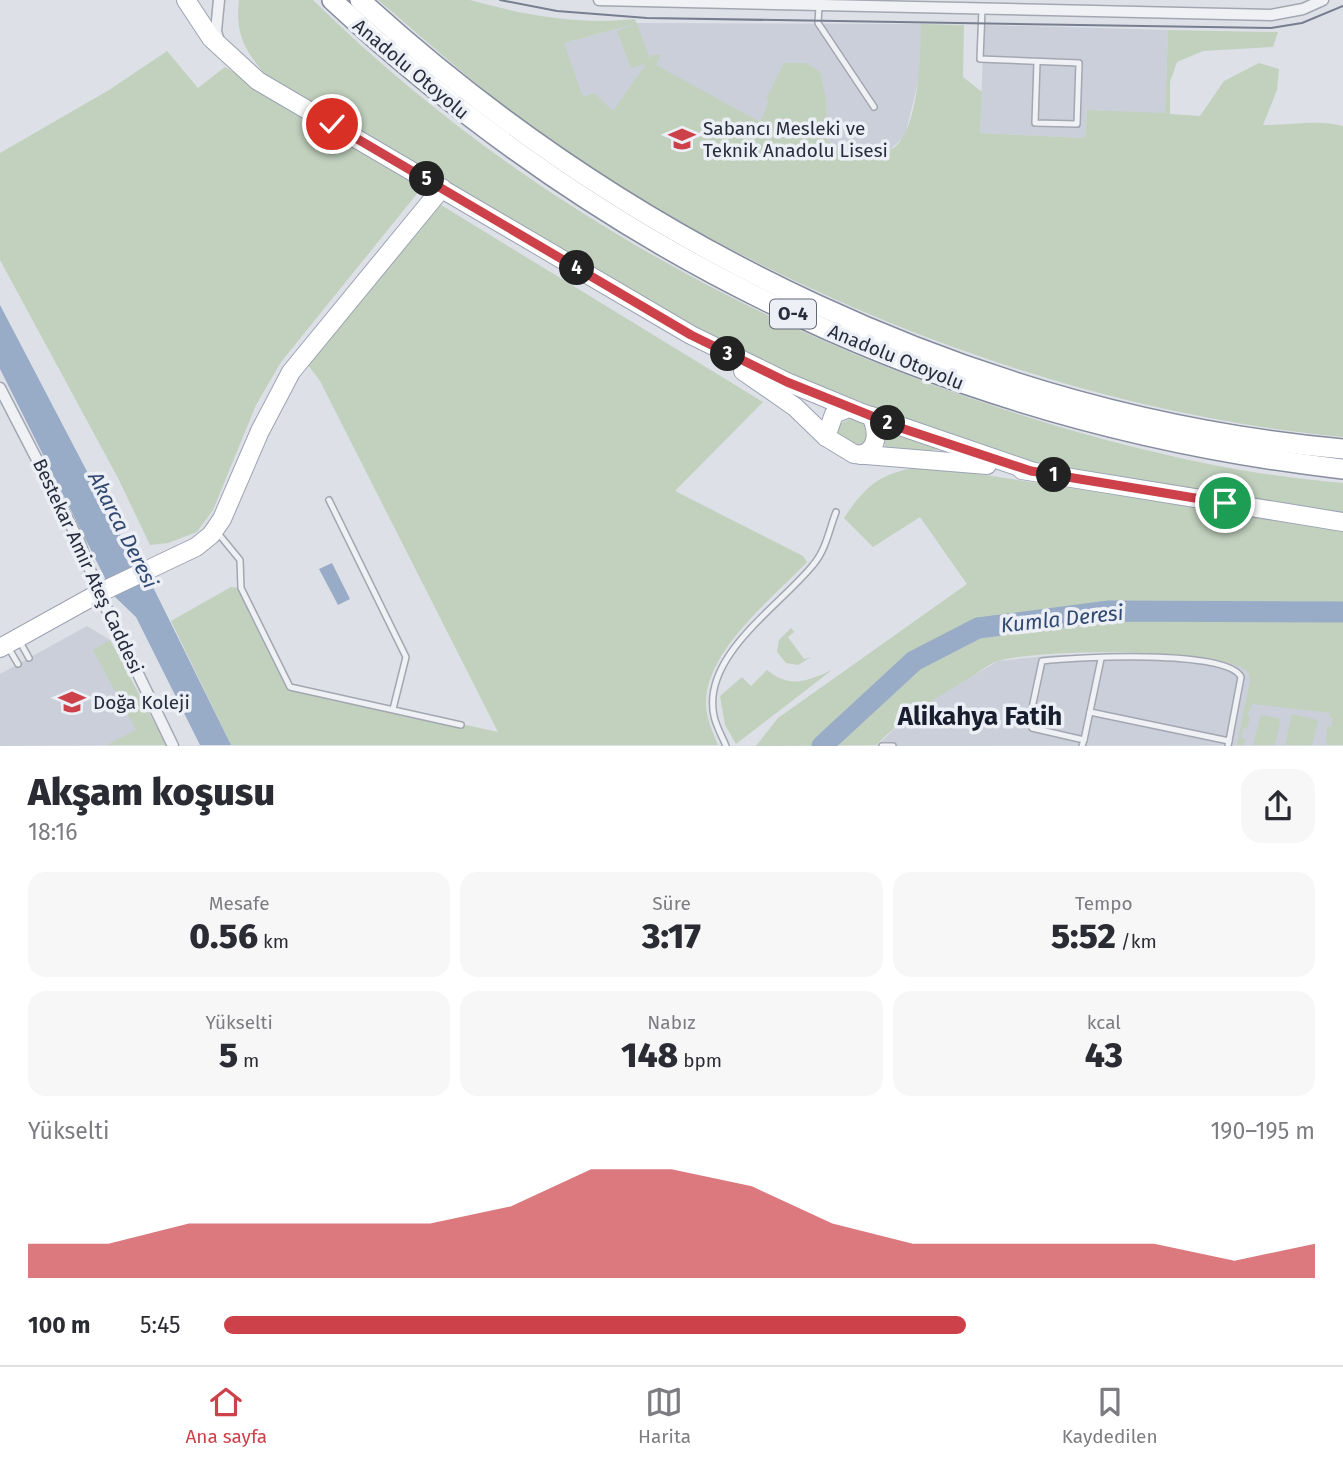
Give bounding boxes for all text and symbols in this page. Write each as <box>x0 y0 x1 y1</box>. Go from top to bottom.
street label: Anadolu Otoyolu <box>348 14 474 124</box>
pin <box>302 94 362 154</box>
icon: check <box>313 105 351 143</box>
place label: Sabancı Mesleki ve Teknik Anadolu Lisesi <box>703 117 888 162</box>
school or university icon: Sabancı Mesleki ve Teknik Anadolu Lisesi <box>667 124 697 154</box>
pin: 5 <box>410 162 444 196</box>
text: 5 <box>421 167 432 190</box>
pin: 4 <box>560 250 594 286</box>
text: 4 <box>571 256 582 279</box>
road number: O-4 <box>770 300 816 328</box>
street label: Anadolu Otoyolu <box>825 319 967 395</box>
pin: 3 <box>710 336 746 372</box>
text: 3 <box>723 342 732 365</box>
pin: 2 <box>870 406 906 440</box>
text: 2 <box>883 411 892 434</box>
street label: Bestekar Amir Ateş Caddesi <box>28 455 148 677</box>
pin: 1 <box>1036 458 1072 492</box>
text: 1 <box>1049 463 1058 486</box>
water label: Akarca Deresi <box>82 466 164 593</box>
pin <box>1195 473 1255 533</box>
icon: arrive <box>1206 484 1244 522</box>
water label: Kumla Deresi <box>999 600 1125 638</box>
school or university icon: Doğa Koleji <box>57 687 87 717</box>
place label: Doğa Koleji <box>93 691 190 714</box>
district label: Alikahya Fatih <box>897 701 1062 732</box>
text: Akşam koşusu <box>28 769 275 815</box>
button: share <box>1241 769 1315 843</box>
text: 18:16 <box>28 818 77 846</box>
text: Mesafe <box>209 892 270 915</box>
text: Süre <box>652 892 691 915</box>
text: Tempo <box>1075 892 1133 915</box>
text: 0.56 <box>189 915 258 957</box>
text: 3:17 <box>642 915 701 957</box>
text: 5:52 <box>1051 915 1116 957</box>
text: km <box>258 930 289 953</box>
text: /km <box>1116 930 1157 953</box>
text: Yükselti <box>206 1011 273 1034</box>
text: Nabız <box>647 1011 696 1034</box>
text: kcal <box>1087 1011 1121 1034</box>
text: 5 <box>219 1034 238 1076</box>
text: 148 <box>621 1034 678 1076</box>
text: 43 <box>1085 1034 1123 1076</box>
text: m <box>238 1049 259 1072</box>
text: bpm <box>678 1049 722 1072</box>
text: Yükselti <box>28 1117 109 1145</box>
text: 190–195 m <box>1210 1117 1315 1145</box>
text: 100 m <box>28 1311 90 1339</box>
text: 5:45 <box>140 1311 180 1339</box>
tab: Ana sayfa <box>185 1383 267 1448</box>
tab: Harita <box>638 1383 691 1448</box>
tab: Kaydedilen <box>1062 1383 1158 1448</box>

